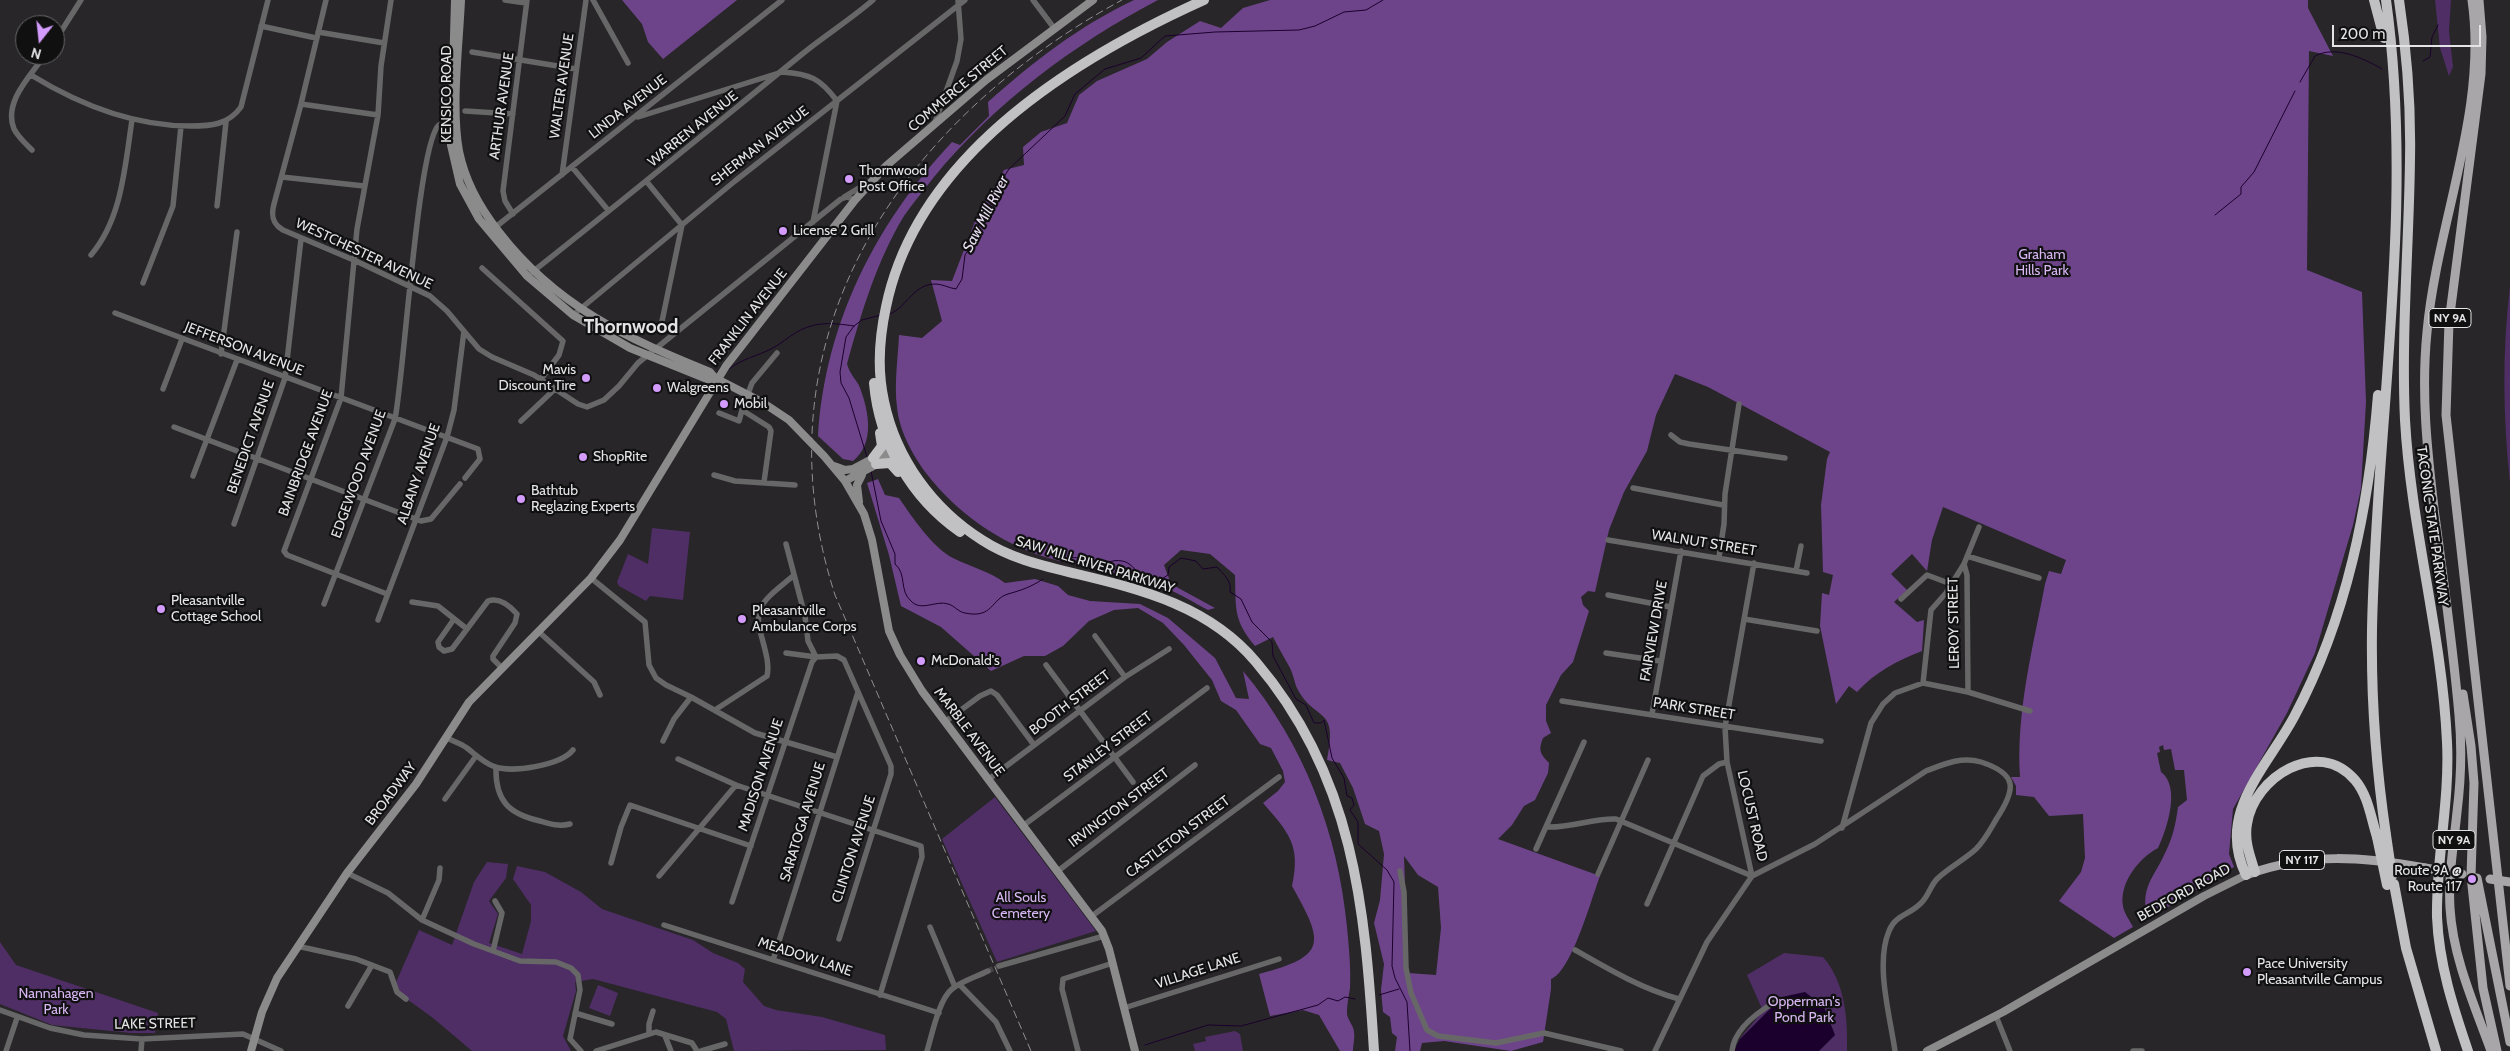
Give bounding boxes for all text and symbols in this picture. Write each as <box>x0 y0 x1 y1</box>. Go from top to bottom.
north arrow <box>15 15 65 65</box>
scale bar <box>2335 15 2484 47</box>
text: 200 m <box>2340 25 2385 43</box>
street label: WALTER AVENUE <box>546 32 578 140</box>
text: N <box>29 43 43 63</box>
street label: COMMERCE STREET <box>905 43 1011 135</box>
street label: KENSICO ROAD <box>439 45 455 143</box>
street label: ARTHUR AVENUE <box>486 51 518 161</box>
street label: LINDA AVENUE <box>586 71 670 143</box>
street label: WARREN AVENUE <box>645 88 741 170</box>
street label: SHERMAN AVENUE <box>708 103 812 189</box>
place label: Thornwood Post Office <box>859 163 927 196</box>
marker: Thornwood Post Office <box>843 173 855 185</box>
water label: Saw Mill River <box>959 173 1013 255</box>
street label: WESTCHESTER AVENUE <box>293 215 435 293</box>
place label: License 2 Grill <box>793 223 874 239</box>
marker: License 2 Grill <box>777 225 789 237</box>
park label: Graham Hills Park <box>2015 247 2069 280</box>
street label: FRANKLIN AVENUE <box>705 265 791 369</box>
road number: NY 9A <box>2429 308 2471 328</box>
district label: Thornwood <box>584 316 678 338</box>
street label: JEFFERSON AVENUE <box>182 319 306 379</box>
place label: Mavis Discount Tire <box>499 362 576 394</box>
marker: Mavis Discount Tire <box>580 372 592 384</box>
street label: BENEDICT AVENUE <box>224 378 278 496</box>
place label: Walgreens <box>667 380 729 396</box>
marker: Walgreens <box>651 382 663 394</box>
street label: BAINBRIDGE AVENUE <box>275 388 337 518</box>
place label: Mobil <box>734 396 767 412</box>
marker: Mobil <box>718 398 730 410</box>
street label: EDGEWOOD AVENUE <box>328 408 390 540</box>
street label: ALBANY AVENUE <box>394 421 444 527</box>
street label: TACONIC STATE PARKWAY <box>2412 445 2452 607</box>
place label: ShopRite <box>593 449 647 465</box>
marker: ShopRite <box>577 451 589 463</box>
place label: Bathtub Reglazing Experts <box>531 483 635 516</box>
marker: Bathtub Reglazing Experts <box>515 493 527 505</box>
street label: WALNUT STREET <box>1650 526 1758 560</box>
street label: SAW MILL RIVER PARKWAY <box>1013 533 1177 597</box>
street label: LEROY STREET <box>1945 577 1963 669</box>
street label: FAIRVIEW DRIVE <box>1637 579 1671 683</box>
place label: Pleasantville Cottage School <box>171 593 261 626</box>
marker: Pleasantville Cottage School <box>155 603 167 615</box>
place label: Pleasantville Ambulance Corps <box>752 603 857 636</box>
marker: Pleasantville Ambulance Corps <box>736 613 748 625</box>
place label: McDonald's <box>931 653 1000 669</box>
marker: McDonald's <box>915 655 927 667</box>
street label: BOOTH STREET <box>1026 667 1114 739</box>
street label: MARBLE AVENUE <box>930 684 1008 780</box>
street label: PARK STREET <box>1652 694 1736 724</box>
street label: STANLEY STREET <box>1061 708 1155 786</box>
street label: MADISON AVENUE <box>735 716 787 834</box>
street label: BROADWAY <box>362 759 420 829</box>
street label: SARATOGA AVENUE <box>777 760 829 884</box>
street label: IRVINGTON STREET <box>1066 765 1172 851</box>
street label: LOCUST ROAD <box>1733 769 1771 863</box>
street label: CASTLETON STREET <box>1123 792 1233 882</box>
street label: CLINTON AVENUE <box>829 793 879 905</box>
road number: NY 9A <box>2433 830 2475 850</box>
road number: NY 117 <box>2280 850 2324 870</box>
street label: BEDFORD ROAD <box>2134 860 2234 926</box>
place label: Route 9A @ Route 117 <box>2394 863 2462 896</box>
marker: Route 9A @ Route 117 <box>2466 873 2478 885</box>
park label: All Souls Cemetery <box>992 890 1050 922</box>
street label: MEADOW LANE <box>756 934 854 980</box>
street label: VILLAGE LANE <box>1153 949 1243 993</box>
place label: Pace University Pleasantville Campus <box>2257 956 2382 989</box>
marker: Pace University Pleasantville Campus <box>2241 966 2253 978</box>
park label: Nannahagen Park <box>18 986 94 1019</box>
park label: Opperman's Pond Park <box>1768 994 1840 1026</box>
street label: LAKE STREET <box>114 1015 196 1033</box>

